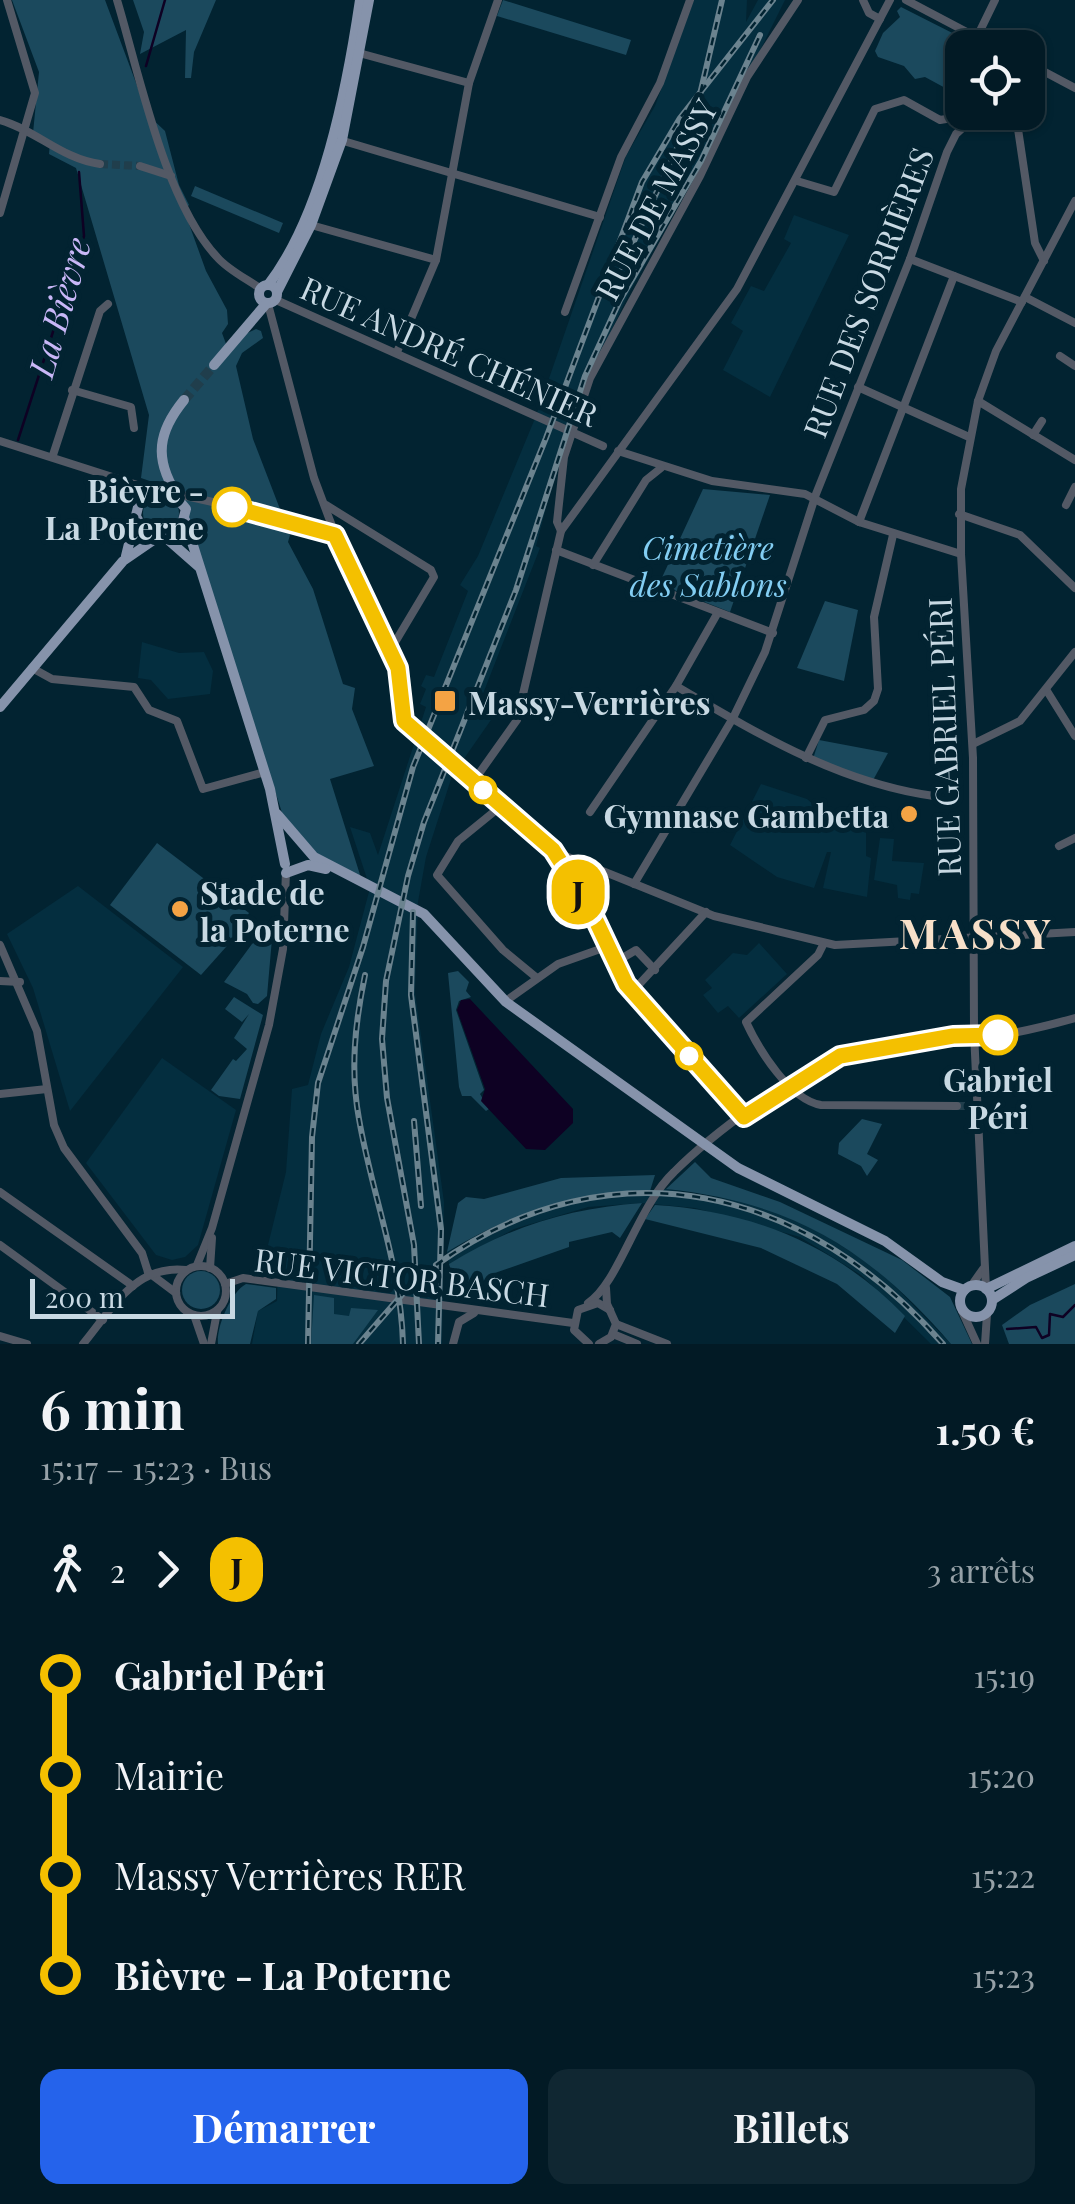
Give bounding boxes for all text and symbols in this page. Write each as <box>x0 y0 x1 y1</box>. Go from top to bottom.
map controls <box>945 30 1045 130</box>
button: locate <box>945 30 1045 130</box>
street label: RUE DE MASSY <box>584 91 726 307</box>
street label: RUE DES SORRIÈRES <box>792 141 942 443</box>
water label: La Bièvre <box>15 232 100 384</box>
street label: RUE ANDRÉ CHÉNIER <box>295 265 607 435</box>
place label: Bièvre - La Poterne <box>45 468 204 548</box>
marker: Bièvre - La Poterne <box>213 488 251 526</box>
park label: Cimetière des Sablons <box>629 525 787 605</box>
street label: RUE GABRIEL PÉRI <box>917 597 969 877</box>
place label: Massy-Verrières <box>468 680 711 723</box>
marker: Massy-Verrières <box>432 688 458 714</box>
unlabelled marker <box>470 777 496 803</box>
place label: Gymnase Gambetta <box>604 793 889 836</box>
marker: Gymnase Gambetta <box>898 803 920 825</box>
line badge: J <box>546 860 610 924</box>
text: J <box>572 869 584 916</box>
place label: Stade de la Poterne <box>200 870 350 950</box>
marker: Stade de la Poterne <box>169 898 191 920</box>
district label: MASSY <box>899 904 1053 960</box>
marker: Gabriel Péri <box>979 1016 1017 1054</box>
unlabelled marker <box>676 1043 702 1069</box>
place label: Gabriel Péri <box>943 1057 1053 1137</box>
street label: RUE VICTOR BASCH <box>252 1237 552 1315</box>
scale bar <box>30 1274 235 1318</box>
text: 200 m <box>45 1278 124 1315</box>
text: 6 min <box>40 1370 185 1444</box>
text: 1.50 € <box>936 1404 1035 1455</box>
text: 15:17 – 15:23 · Bus <box>40 1445 272 1488</box>
icon: walk <box>40 1542 95 1597</box>
icon: forward <box>140 1542 195 1597</box>
text: J <box>230 1546 243 1593</box>
text: 2 <box>110 1548 125 1591</box>
text: 3 arrêts <box>927 1548 1035 1591</box>
text: Gabriel Péri <box>114 1649 326 1700</box>
text: 15:19 <box>974 1653 1035 1696</box>
text: Mairie <box>114 1749 224 1800</box>
text: 15:20 <box>967 1753 1035 1796</box>
text: Massy Verrières RER <box>114 1849 465 1900</box>
text: 15:22 <box>971 1853 1035 1896</box>
text: Bièvre - La Poterne <box>114 1949 451 2000</box>
text: 15:23 <box>972 1953 1035 1996</box>
button: Démarrer <box>40 2069 528 2184</box>
button: Billets <box>548 2069 1035 2184</box>

